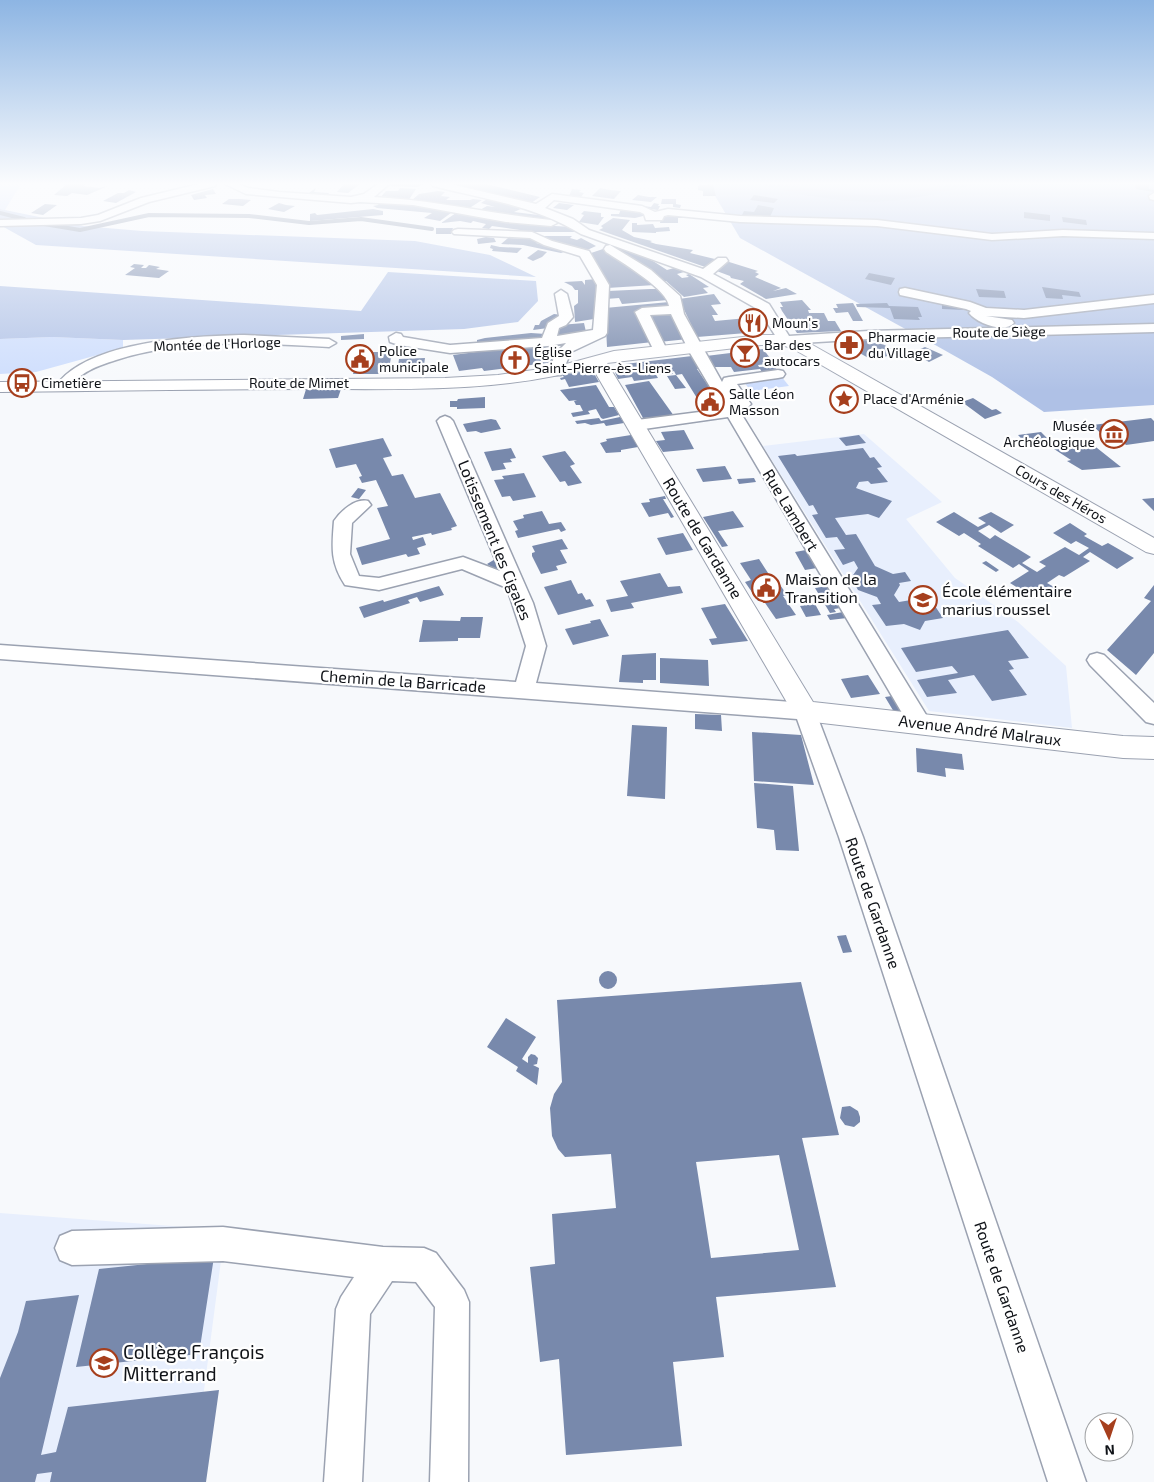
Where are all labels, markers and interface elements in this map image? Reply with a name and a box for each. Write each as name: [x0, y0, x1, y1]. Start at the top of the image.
restaurant icon: Moun's: [738, 308, 768, 338]
place label: Moun's: [772, 314, 818, 331]
street label: Route de Siège: [952, 322, 1046, 341]
place label: Pharmacie du Village: [868, 328, 935, 361]
pharmacy icon: Pharmacie du Village: [834, 330, 864, 360]
street label: Montée de l'Horloge: [153, 333, 281, 354]
place label: Bar des autocars: [764, 336, 820, 369]
bar icon: Bar des autocars: [730, 338, 760, 368]
place label: Police municipale: [379, 342, 449, 375]
place label: Église Saint-Pierre-ès-Liens: [534, 343, 671, 376]
public building icon: Police municipale: [345, 344, 375, 374]
church icon: Église Saint-Pierre-ès-Liens: [500, 345, 530, 375]
bus stop icon: Cimetière: [7, 368, 37, 398]
place label: Cimetière: [41, 374, 102, 391]
street label: Route de Mimet: [249, 374, 349, 391]
place icon: Place d'Arménie: [829, 384, 859, 414]
place label: Salle Léon Masson: [729, 385, 794, 418]
public building icon: Salle Léon Masson: [695, 387, 725, 417]
place label: Place d'Arménie: [863, 390, 964, 407]
place label: Musée Archéologique: [1004, 417, 1095, 450]
museum icon: Musée Archéologique: [1099, 419, 1129, 449]
street label: Lotissement les Cigales: [455, 457, 536, 623]
street label: Cours des Héros: [1012, 460, 1110, 527]
street label: Rue Lambert: [759, 465, 823, 554]
street label: Route de Gardanne: [660, 474, 747, 602]
place label: Maison de la Transition: [785, 569, 877, 606]
public building icon: Maison de la Transition: [751, 573, 781, 603]
place label: École élémentaire marius roussel: [942, 581, 1072, 618]
school or university icon: École élémentaire marius roussel: [908, 585, 938, 615]
street label: Chemin de la Barricade: [319, 665, 487, 696]
street label: Avenue André Malraux: [898, 710, 1063, 749]
street label: Route de Gardanne: [842, 835, 905, 971]
street label: Route de Gardanne: [971, 1219, 1034, 1355]
place label: Collège François Mitterrand: [123, 1340, 264, 1385]
school or university icon: Collège François Mitterrand: [89, 1348, 119, 1378]
north arrow: [1084, 1412, 1134, 1462]
text: N: [1104, 1442, 1115, 1459]

